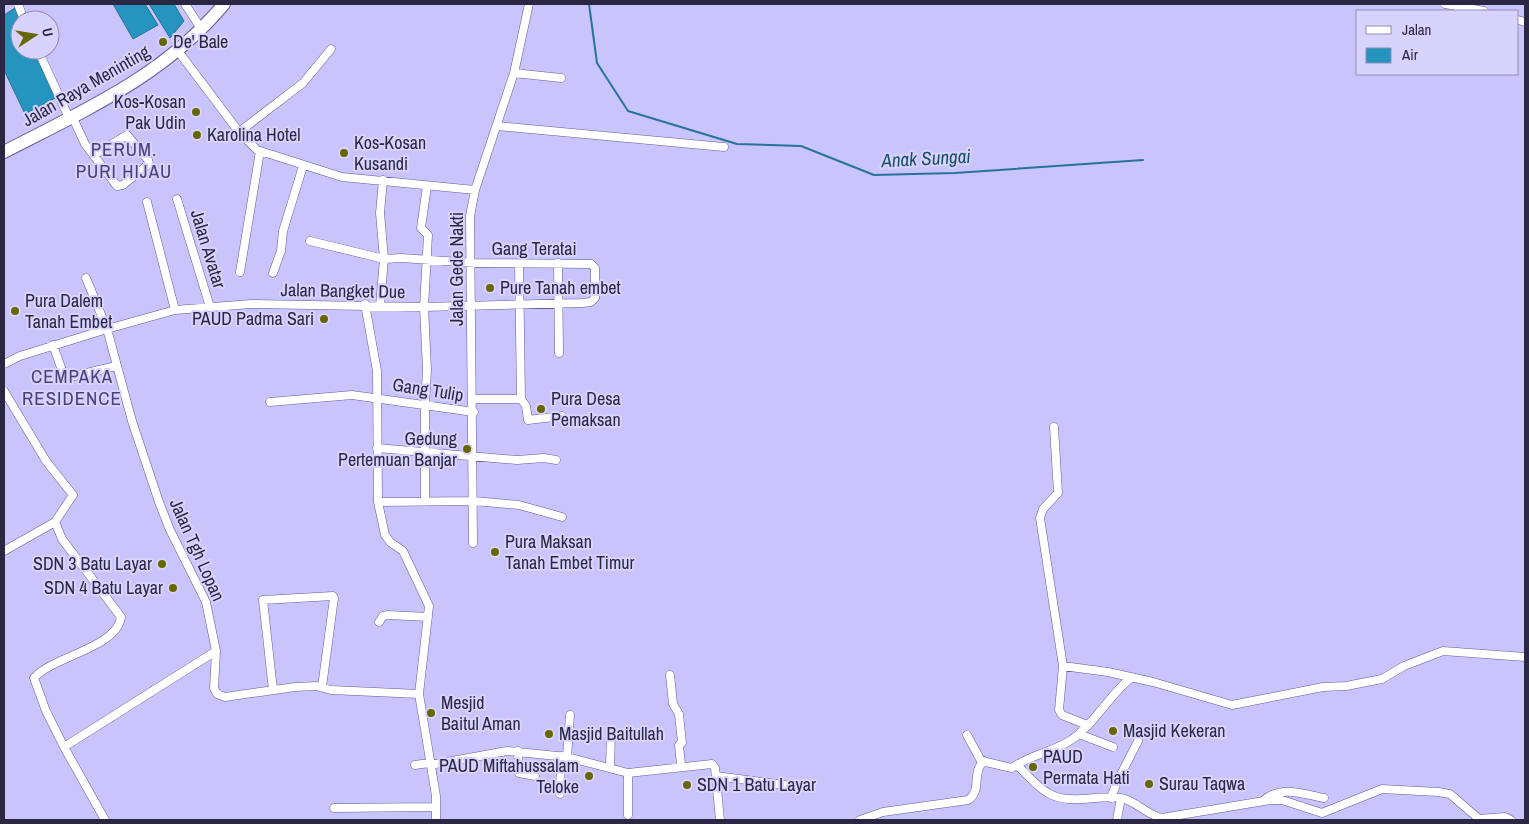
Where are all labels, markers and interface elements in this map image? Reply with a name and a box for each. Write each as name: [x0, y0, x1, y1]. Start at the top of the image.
north arrow: [10, 10, 60, 60]
legend: [1356, 10, 1519, 75]
text: Jalan: [1402, 19, 1431, 40]
text: U: [38, 26, 57, 38]
place label: De' Bale: [173, 29, 228, 54]
marker: De' Bale: [157, 36, 169, 48]
street label: Jalan Raya Meninting: [17, 38, 155, 132]
text: Air: [1401, 44, 1418, 65]
place label: Kos-Kosan Pak Udin: [114, 89, 186, 135]
marker: Kos-Kosan Pak Udin: [190, 106, 202, 118]
place label: Karolina Hotel: [207, 122, 301, 147]
marker: Karolina Hotel: [191, 129, 203, 141]
place label: Kos-Kosan Kusandi: [354, 130, 426, 176]
district label: PERUM. PURI HIJAU: [76, 136, 172, 184]
water label: Anak Sungai: [880, 143, 972, 173]
marker: Kos-Kosan Kusandi: [338, 147, 350, 159]
street label: Jalan Avatar: [185, 206, 232, 291]
street label: Jalan Gede Nakti: [444, 212, 469, 326]
street label: Gang Teratai: [491, 236, 577, 261]
place label: Pure Tanah embet: [500, 275, 621, 300]
street label: Jalan Bangket Due: [280, 277, 406, 304]
marker: Pure Tanah embet: [484, 282, 496, 294]
place label: Pura Dalem Tanah Embet: [25, 288, 112, 334]
marker: Pura Dalem Tanah Embet: [9, 305, 21, 317]
place label: PAUD Padma Sari: [192, 306, 314, 331]
marker: PAUD Padma Sari: [318, 313, 330, 325]
district label: CEMPAKA RESIDENCE: [22, 363, 122, 411]
street label: Gang Tulip: [391, 372, 465, 407]
place label: Pura Desa Pemaksan: [551, 386, 621, 432]
marker: Pura Desa Pemaksan: [535, 403, 547, 415]
place label: Gedung Pertemuan Banjar: [338, 426, 458, 472]
marker: Gedung Pertemuan Banjar: [461, 443, 473, 455]
street label: Jalan Tgh Lopan: [164, 495, 231, 605]
place label: Pura Maksan Tanah Embet Timur: [505, 529, 634, 575]
marker: Pura Maksan Tanah Embet Timur: [489, 546, 501, 558]
place label: SDN 3 Batu Layar: [33, 551, 152, 576]
marker: SDN 3 Batu Layar: [156, 558, 168, 570]
place label: SDN 4 Batu Layar: [44, 575, 163, 600]
marker: SDN 4 Batu Layar: [167, 582, 179, 594]
place label: Mesjid Baitul Aman: [441, 690, 521, 736]
marker: Mesjid Baitul Aman: [425, 707, 437, 719]
place label: Masjid Kekeran: [1123, 718, 1226, 743]
place label: Masjid Baitullah: [559, 721, 664, 746]
marker: Masjid Kekeran: [1107, 725, 1119, 737]
marker: Masjid Baitullah: [543, 728, 555, 740]
place label: PAUD Permata Hati: [1043, 744, 1130, 790]
place label: PAUD Miftahussalam Teloke: [439, 753, 579, 799]
marker: PAUD Permata Hati: [1027, 761, 1039, 773]
marker: PAUD Miftahussalam Teloke: [583, 770, 595, 782]
place label: Surau Taqwa: [1159, 771, 1245, 796]
place label: SDN 1 Batu Layar: [697, 772, 816, 797]
marker: Surau Taqwa: [1143, 778, 1155, 790]
marker: SDN 1 Batu Layar: [681, 779, 693, 791]

